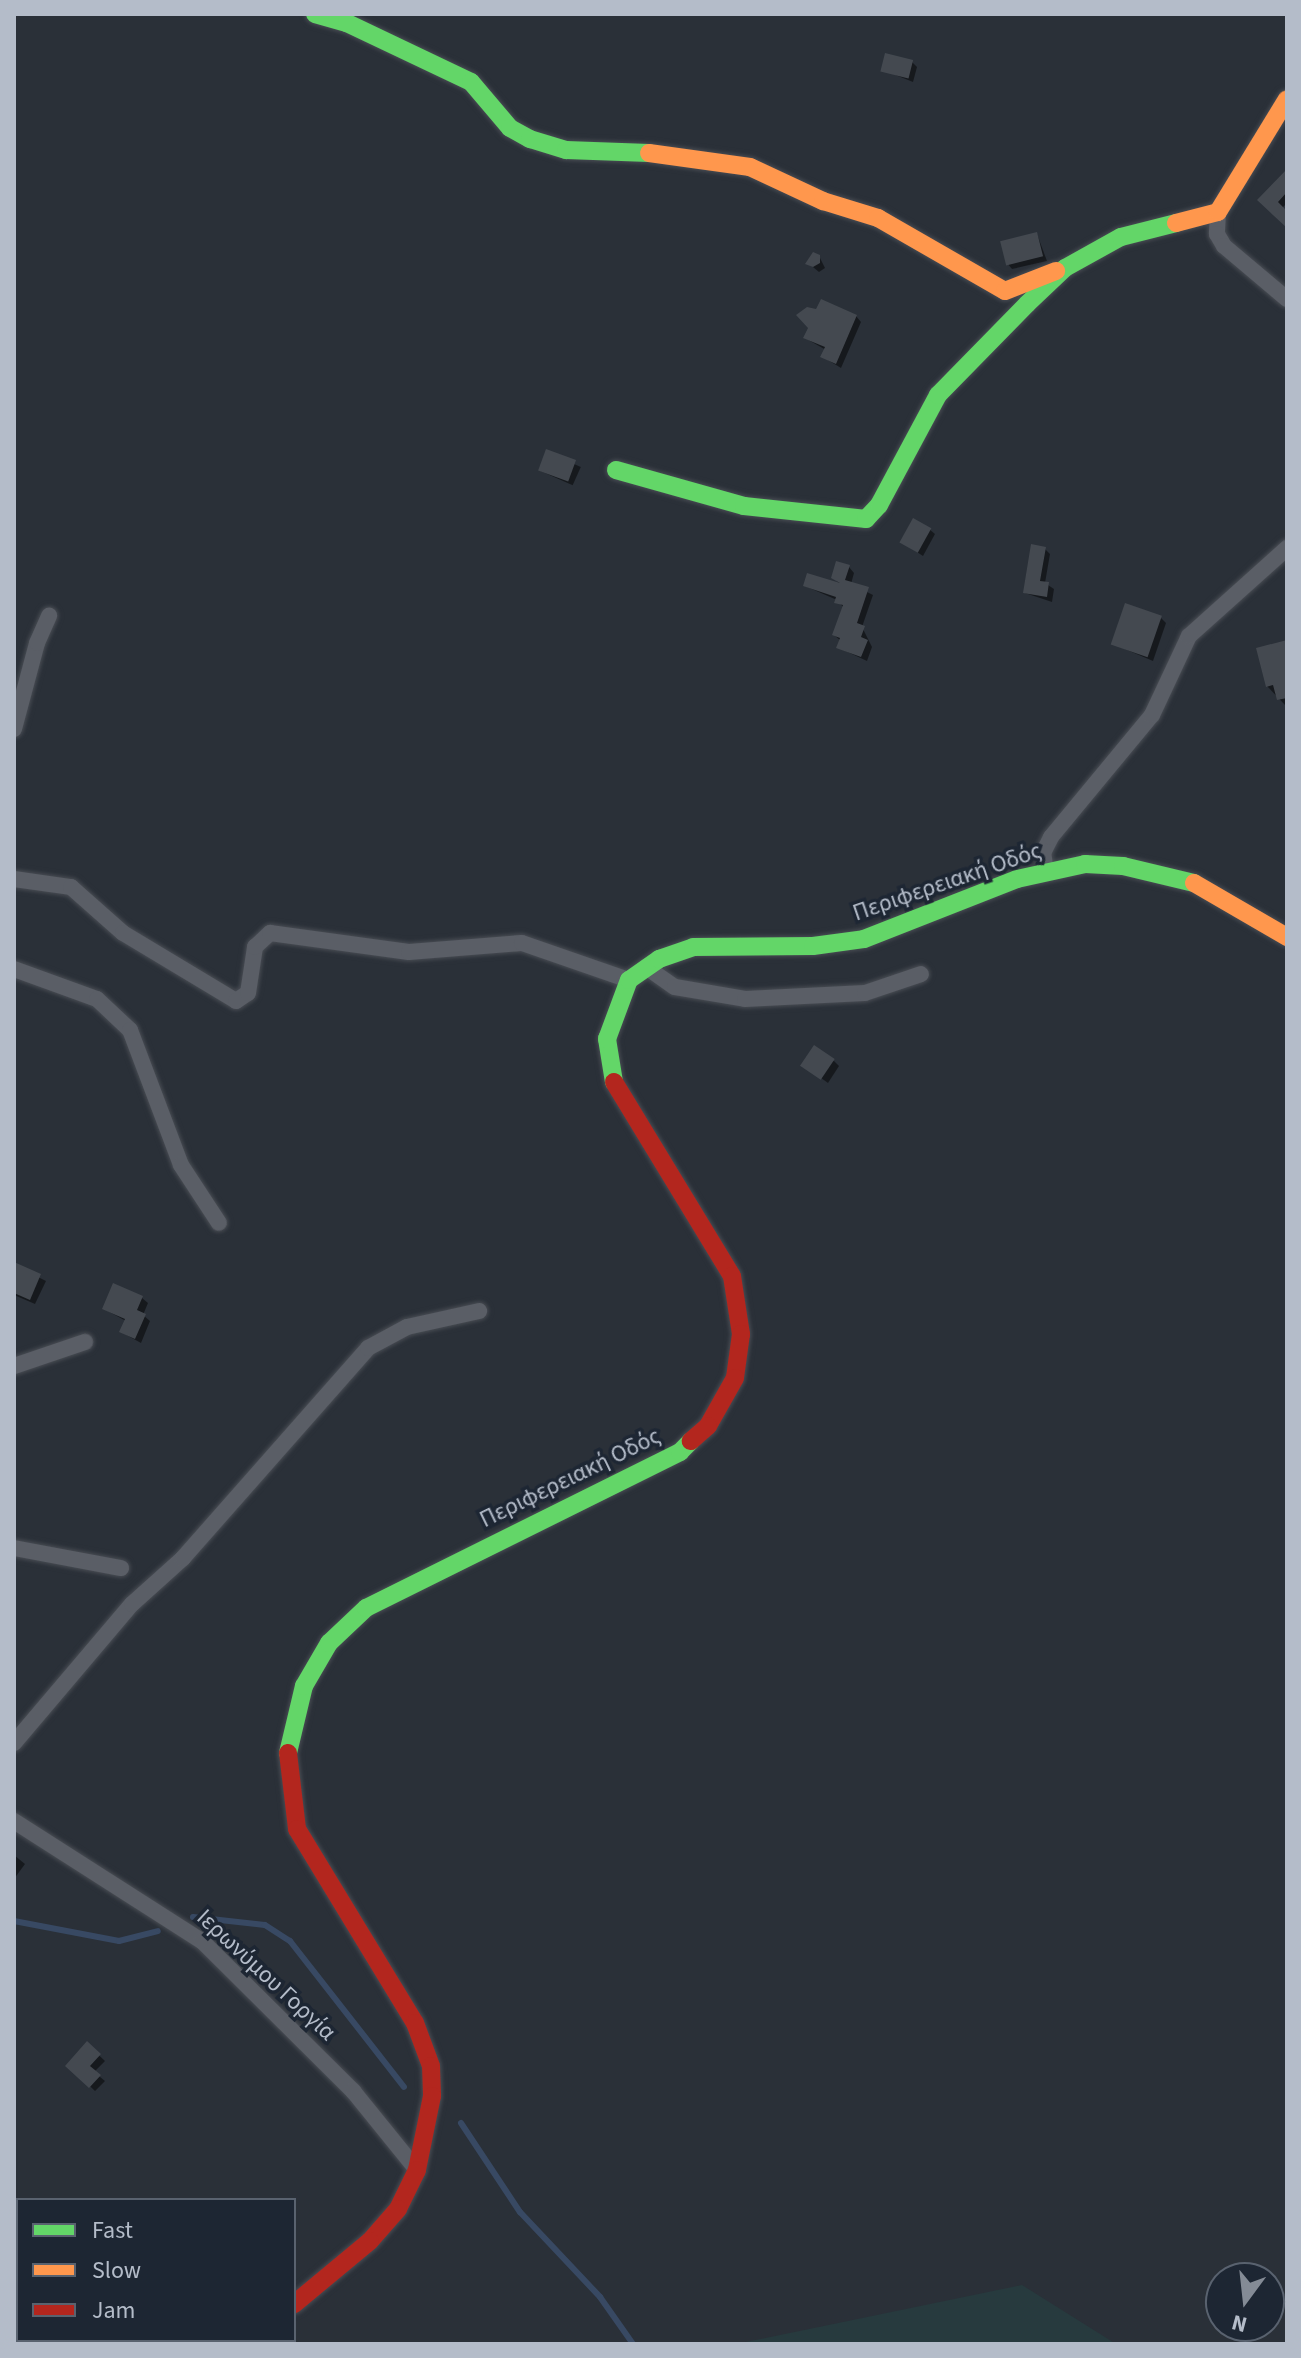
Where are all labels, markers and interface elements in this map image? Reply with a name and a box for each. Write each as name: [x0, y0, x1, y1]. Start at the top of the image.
street label: Περιφερειακή Οδός: [849, 836, 1045, 928]
street label: Περιφερειακή Οδός: [475, 1422, 665, 1534]
street label: Ιερωνύμου Γοργία: [191, 1903, 341, 2047]
legend: [16, 2198, 296, 2342]
text: Fast: [92, 2213, 133, 2248]
text: Slow: [92, 2253, 141, 2288]
north arrow: [1205, 2262, 1285, 2342]
text: Jam: [92, 2293, 136, 2328]
text: N: [1228, 2306, 1251, 2341]

